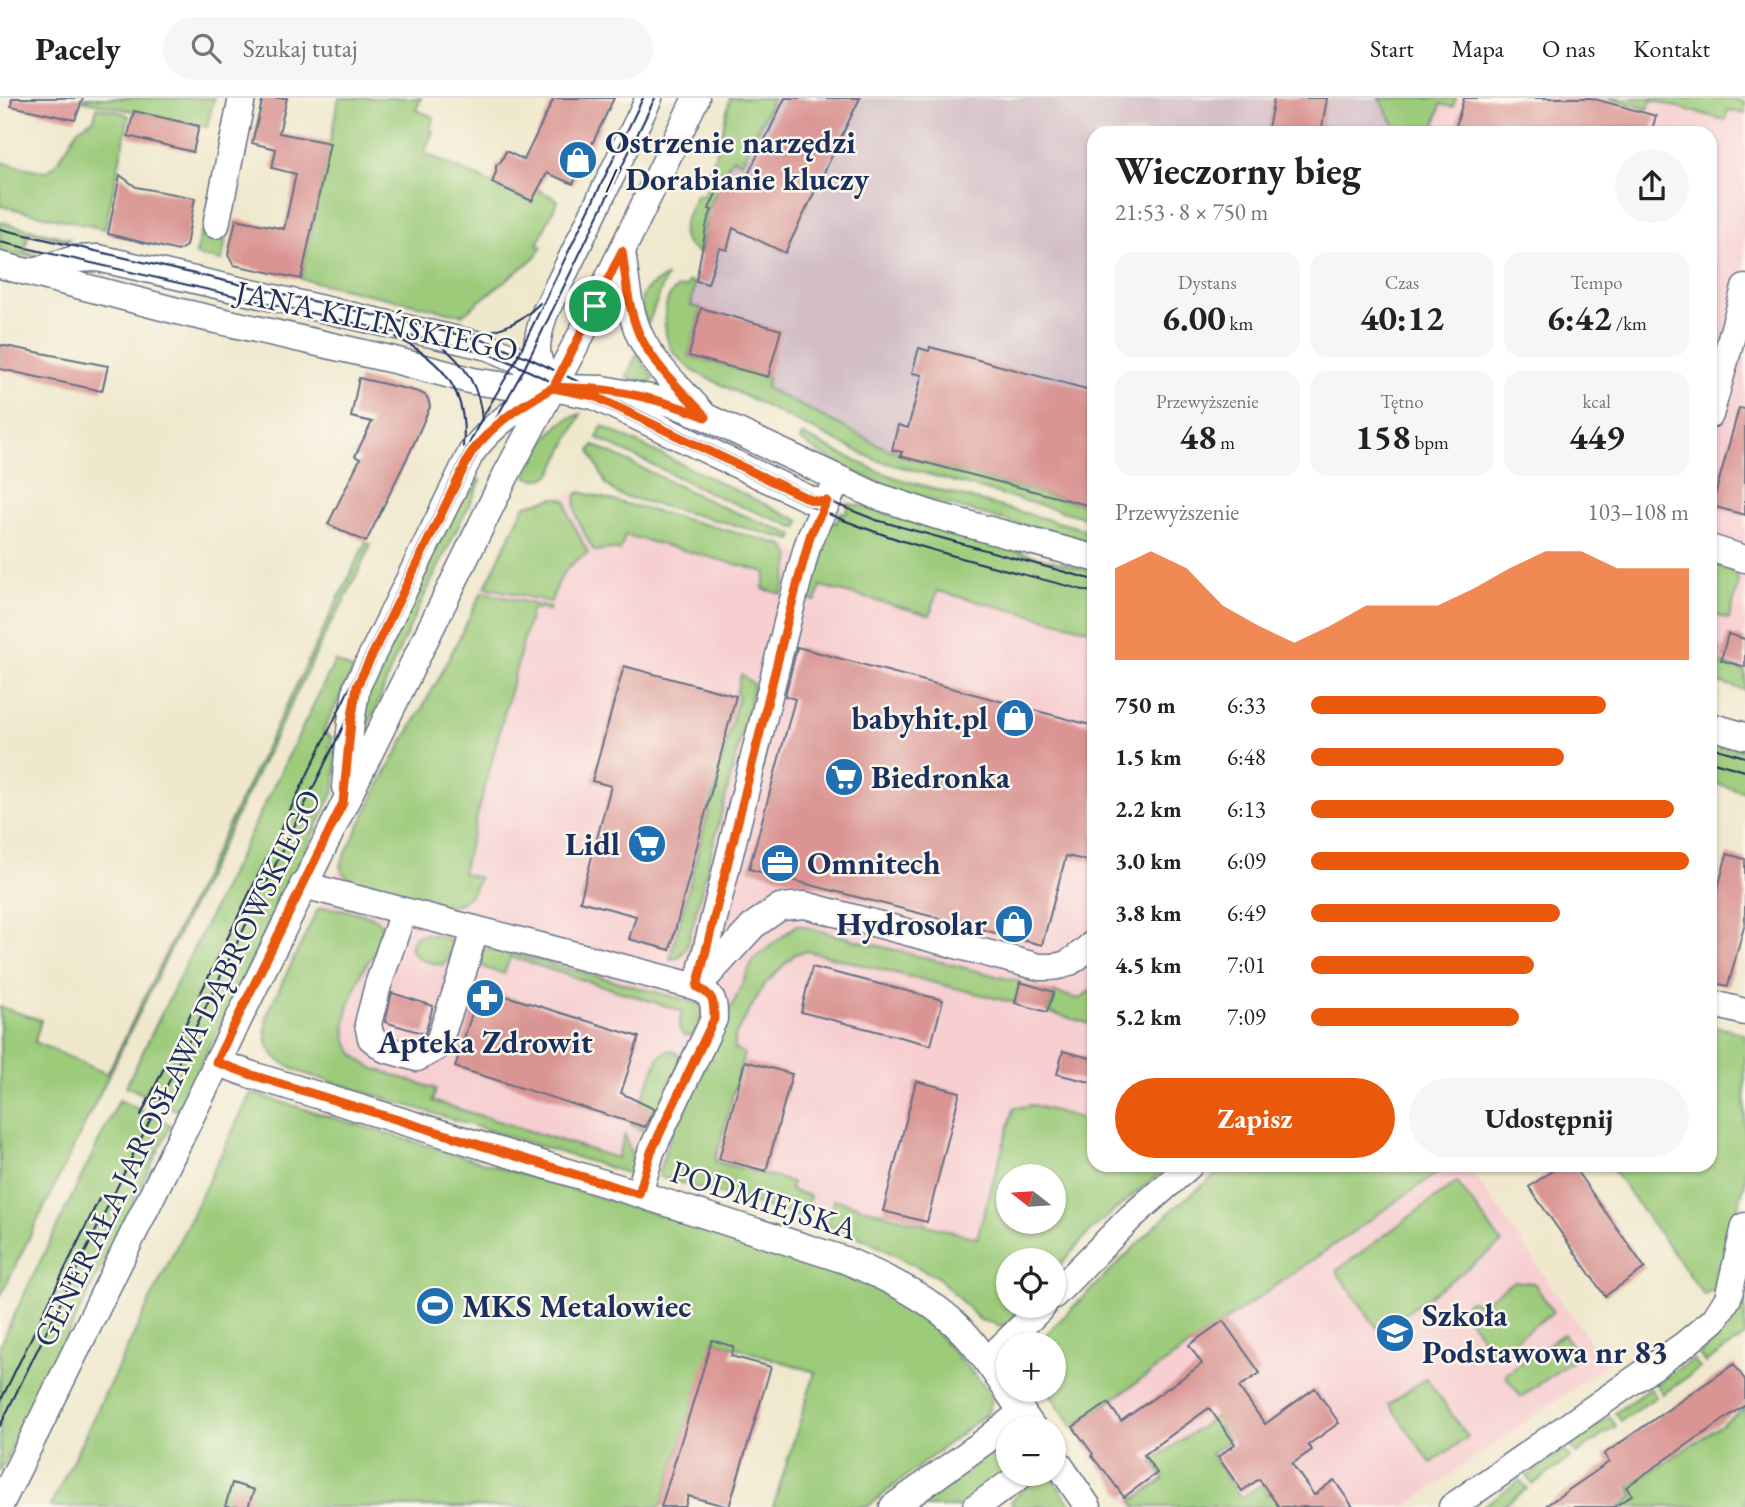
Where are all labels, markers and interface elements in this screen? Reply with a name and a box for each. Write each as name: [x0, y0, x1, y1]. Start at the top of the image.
search box: [163, 17, 653, 80]
text: Pacely: [35, 27, 121, 70]
icon: search: [187, 29, 225, 67]
text: Szukaj tutaj: [243, 31, 358, 65]
text: Start: [1370, 33, 1414, 64]
text: Mapa: [1452, 33, 1504, 64]
text: O nas: [1542, 33, 1595, 64]
text: Kontakt: [1633, 33, 1710, 64]
place label: Ostrzenie narzędzi / Dorabianie kluczy: [605, 121, 870, 200]
shop icon: Ostrzenie narzędzi / Dorabianie kluczy: [557, 139, 599, 181]
text: Wieczorny bieg: [1115, 146, 1361, 195]
button: share: [1615, 149, 1689, 223]
text: 21:53 · 8 × 750 m: [1115, 197, 1268, 227]
street label: JANA KILIŃSKIEGO: [229, 270, 522, 371]
text: Dystans: [1178, 270, 1237, 295]
text: Czas: [1385, 270, 1419, 295]
text: Tempo: [1571, 270, 1623, 295]
pin: [565, 276, 625, 336]
icon: arrive: [576, 287, 614, 325]
text: 6.00: [1161, 295, 1226, 340]
text: 40:12: [1360, 295, 1444, 340]
text: 6:42: [1546, 295, 1612, 340]
text: km: [1226, 311, 1253, 336]
text: /km: [1612, 311, 1647, 336]
text: Przewyższenie: [1156, 389, 1259, 414]
text: Tętno: [1380, 389, 1424, 414]
text: kcal: [1582, 389, 1611, 414]
text: 48: [1180, 414, 1217, 459]
text: 158: [1355, 414, 1411, 459]
text: 449: [1569, 414, 1624, 459]
text: m: [1217, 430, 1235, 455]
text: bpm: [1411, 430, 1449, 455]
text: Przewyższenie: [1115, 497, 1239, 527]
text: 103–108 m: [1588, 497, 1689, 527]
text: 750 m: [1115, 690, 1176, 720]
text: 6:33: [1227, 690, 1266, 720]
place label: babyhit.pl: [852, 697, 988, 739]
shop icon: babyhit.pl: [994, 697, 1036, 739]
text: 1.5 km: [1115, 742, 1182, 772]
text: 6:48: [1227, 742, 1266, 772]
supermarket icon: Biedronka: [823, 756, 865, 798]
place label: Biedronka: [871, 756, 1011, 798]
street label: GENERAŁA JAROSŁAWA DĄBROWSKIEGO: [23, 782, 331, 1354]
text: 2.2 km: [1115, 794, 1182, 824]
text: 6:13: [1227, 794, 1266, 824]
place label: Lidl: [565, 823, 620, 865]
supermarket icon: Lidl: [626, 823, 668, 865]
office icon: Omnitech: [759, 842, 801, 884]
place label: Omnitech: [807, 842, 941, 884]
text: 3.0 km: [1115, 846, 1182, 876]
text: 6:09: [1227, 846, 1266, 876]
text: 3.8 km: [1115, 898, 1182, 928]
text: 6:49: [1227, 898, 1266, 928]
place label: Hydrosolar: [836, 903, 988, 945]
shop icon: Hydrosolar: [993, 903, 1035, 945]
text: 4.5 km: [1115, 950, 1182, 980]
text: 7:01: [1227, 950, 1266, 980]
pharmacy icon: Apteka Zdrowit: [464, 977, 506, 1019]
text: 5.2 km: [1115, 1002, 1182, 1032]
text: 7:09: [1227, 1002, 1266, 1032]
place label: Apteka Zdrowit: [376, 1021, 593, 1063]
button: Zapisz: [1115, 1078, 1395, 1158]
button: Udostępnij: [1409, 1078, 1689, 1158]
street label: PODMIEJSKA: [665, 1150, 863, 1250]
north arrow: [996, 1164, 1066, 1234]
map controls: [996, 1164, 1066, 1486]
button: locate: [996, 1248, 1066, 1318]
sports icon: MKS Metalowiec: [414, 1285, 456, 1327]
place label: MKS Metalowiec: [462, 1285, 691, 1327]
place label: Szkoła Podstawowa nr 83: [1422, 1294, 1668, 1373]
school or university icon: Szkoła Podstawowa nr 83: [1374, 1312, 1416, 1354]
button: +: [996, 1332, 1066, 1402]
button: −: [996, 1416, 1066, 1486]

